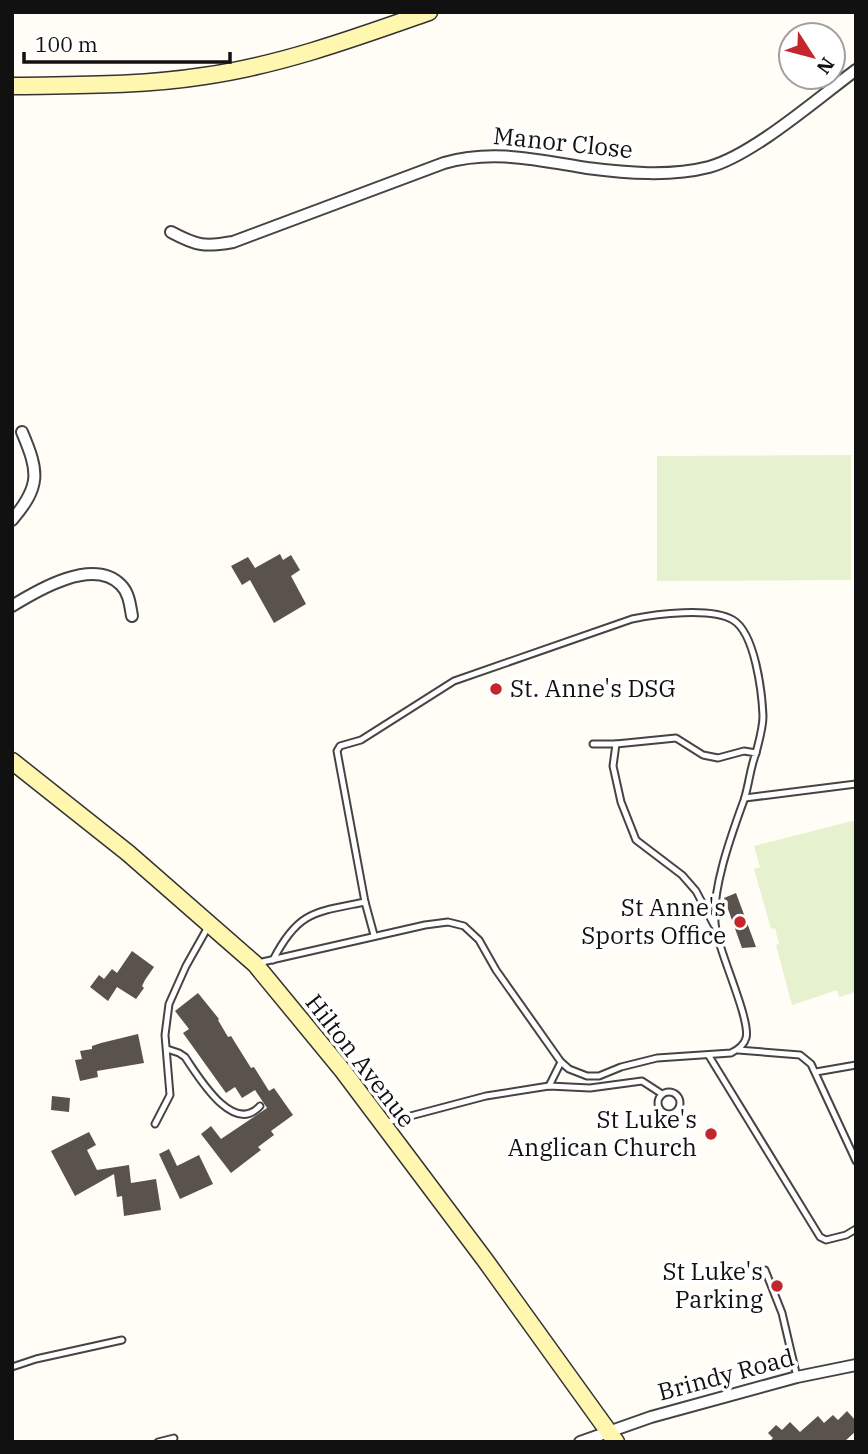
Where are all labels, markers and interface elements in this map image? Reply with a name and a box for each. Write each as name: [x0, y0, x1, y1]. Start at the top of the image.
scale bar: [24, 21, 231, 65]
north arrow: [777, 21, 847, 91]
text: 100 m: [35, 30, 98, 58]
text: N: [812, 53, 840, 79]
street label: Manor Close: [492, 119, 634, 165]
place label: St. Anne's DSG: [510, 672, 676, 704]
marker: St. Anne's DSG: [488, 681, 504, 697]
place label: St Anne's Sports Office: [581, 891, 726, 951]
marker: St Anne's Sports Office: [732, 914, 748, 930]
street label: Hilton Avenue: [299, 987, 423, 1134]
place label: St Luke's Anglican Church: [508, 1103, 697, 1163]
marker: St Luke's Anglican Church: [703, 1126, 719, 1142]
place label: St Luke's Parking: [662, 1255, 763, 1315]
marker: St Luke's Parking: [769, 1278, 785, 1294]
street label: Brindy Road: [654, 1340, 797, 1408]

